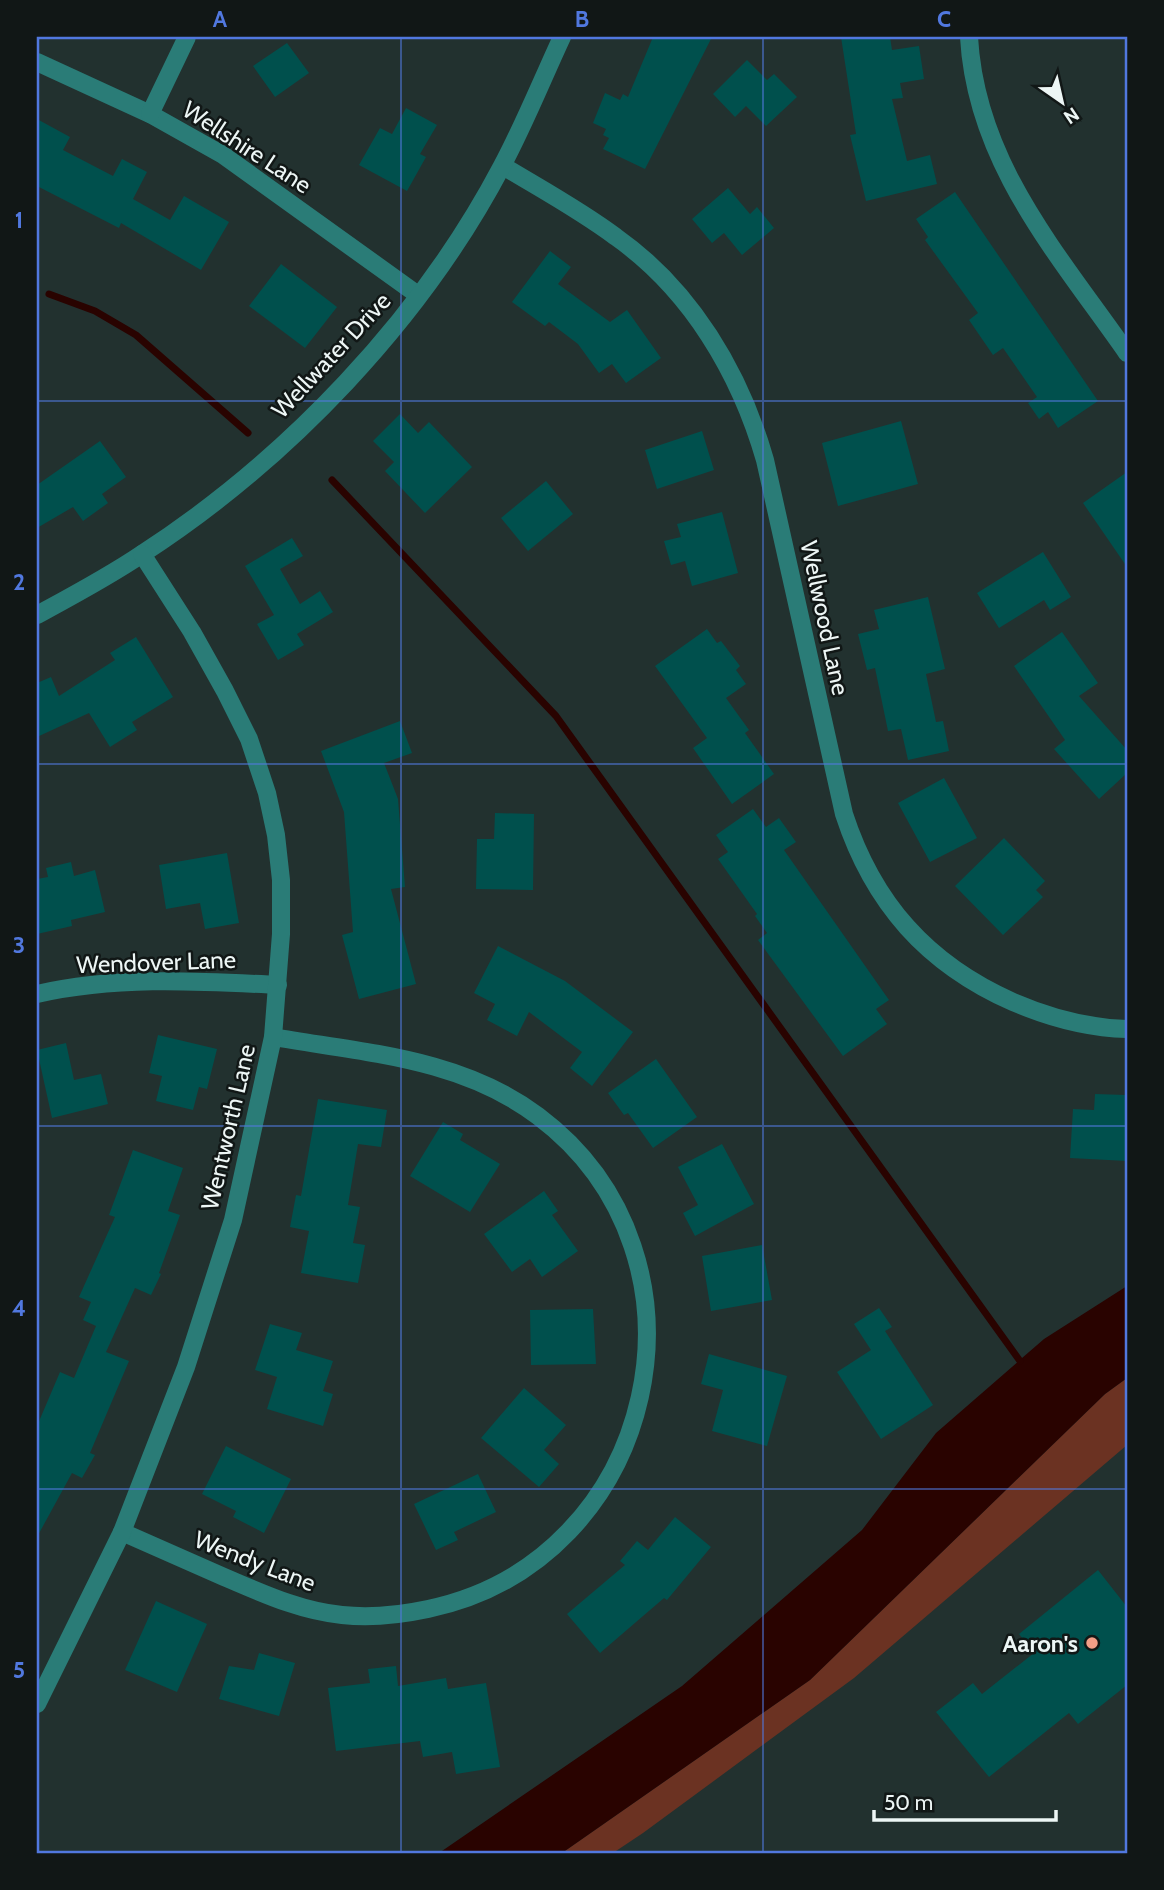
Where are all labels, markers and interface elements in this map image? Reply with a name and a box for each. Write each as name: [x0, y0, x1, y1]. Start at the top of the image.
text: A: [213, 5, 228, 33]
text: B: [575, 5, 589, 33]
text: C: [937, 5, 951, 33]
north arrow: [1028, 66, 1098, 136]
street label: Wellshire Lane: [177, 95, 317, 199]
text: N: [1059, 102, 1083, 129]
text: 1: [15, 206, 23, 234]
street label: Wellwater Drive: [266, 286, 396, 424]
street label: Wellwood Lane: [795, 538, 855, 698]
text: 2: [13, 568, 25, 596]
text: 3: [13, 931, 25, 959]
street label: Wendover Lane: [76, 945, 236, 979]
street label: Wentworth Lane: [195, 1041, 261, 1213]
text: 4: [12, 1294, 26, 1322]
street label: Wendy Lane: [190, 1525, 320, 1597]
place label: Aaron's: [1003, 1629, 1078, 1658]
marker: Aaron's: [1084, 1635, 1100, 1651]
text: 5: [13, 1656, 25, 1684]
scale bar: [874, 1778, 1056, 1822]
text: 50 m: [884, 1790, 933, 1815]

